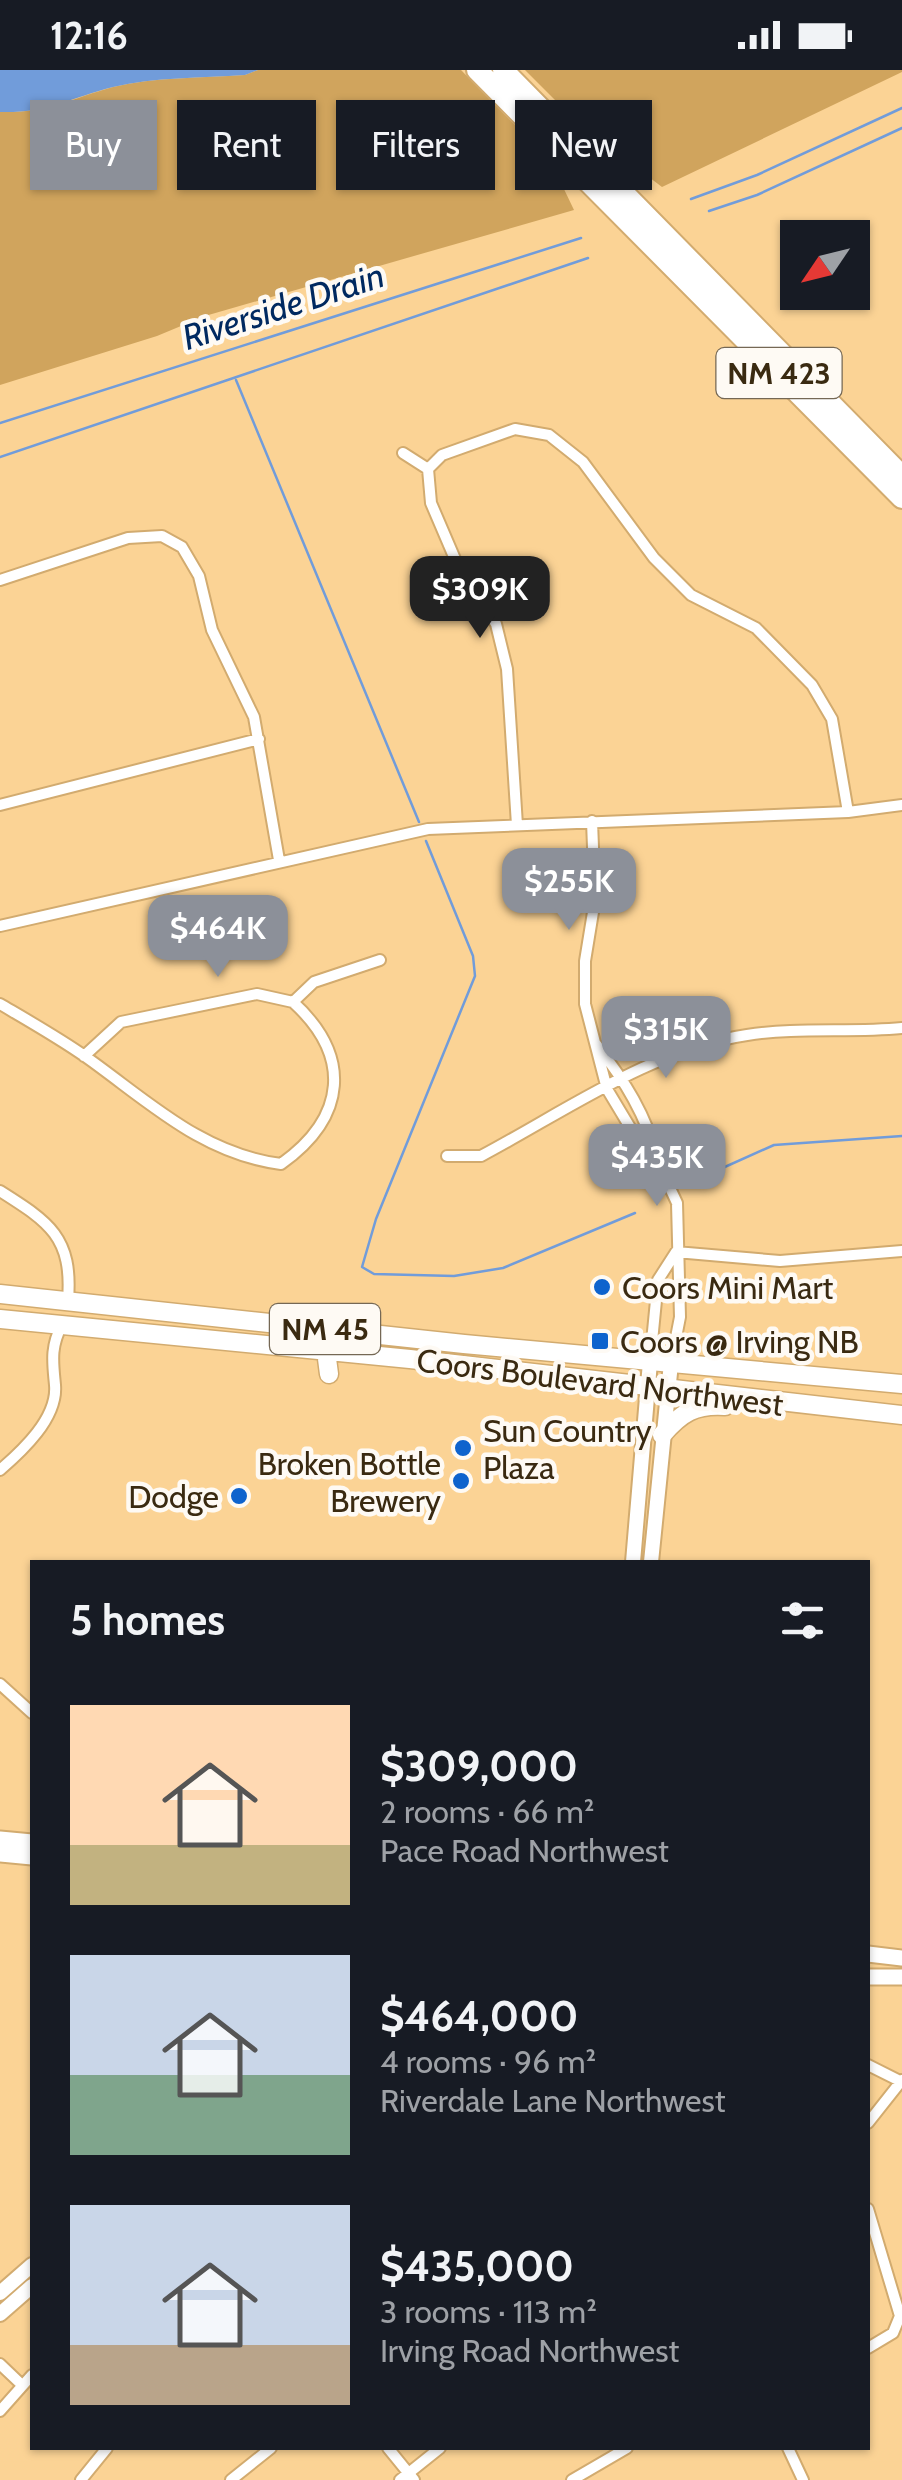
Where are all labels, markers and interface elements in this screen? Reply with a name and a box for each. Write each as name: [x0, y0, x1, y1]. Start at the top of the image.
text: 12:16: [50, 12, 128, 59]
chip: Buy: [30, 100, 157, 190]
chip: Rent: [177, 100, 316, 190]
chip: Filters: [336, 100, 495, 190]
chip: New: [515, 100, 652, 190]
north arrow: [780, 220, 870, 310]
map controls: [780, 220, 870, 310]
water label: Riverside Drain: [177, 253, 389, 359]
road number: NM 423: [716, 348, 842, 398]
pin: $309K: [410, 556, 550, 641]
text: $309K: [432, 569, 528, 608]
pin: $255K: [499, 848, 639, 933]
text: $255K: [524, 861, 614, 900]
pin: $464K: [148, 895, 288, 980]
text: $464K: [170, 908, 266, 947]
pin: $315K: [596, 996, 736, 1081]
text: $315K: [624, 1009, 708, 1048]
pin: $435K: [587, 1124, 727, 1209]
text: $435K: [611, 1137, 703, 1176]
place label: Coors Mini Mart: [622, 1268, 834, 1307]
marker: Coors Mini Mart: [591, 1276, 613, 1298]
road number: NM 45: [270, 1304, 380, 1354]
place label: Coors @ Irving NB: [620, 1322, 859, 1361]
marker: Coors @ Irving NB: [589, 1330, 611, 1352]
street label: Coors Boulevard Northwest: [415, 1340, 786, 1424]
place label: Sun Country Plaza: [483, 1411, 652, 1487]
marker: Sun Country Plaza: [452, 1437, 474, 1459]
place label: Broken Bottle Brewery: [258, 1444, 441, 1520]
marker: Broken Bottle Brewery: [450, 1470, 472, 1492]
place label: Dodge: [128, 1477, 219, 1516]
marker: Dodge: [228, 1485, 250, 1507]
icon: filters: [775, 1593, 830, 1648]
text: 5 homes: [70, 1594, 225, 1646]
text: $309,000: [380, 1740, 578, 1792]
icon: home: [150, 1745, 270, 1865]
text: 2 rooms · 66 m²: [380, 1792, 594, 1831]
text: Pace Road Northwest: [380, 1831, 669, 1870]
text: $464,000: [380, 1990, 578, 2042]
icon: home: [150, 1995, 270, 2115]
text: 4 rooms · 96 m²: [380, 2042, 596, 2081]
text: Riverdale Lane Northwest: [380, 2081, 725, 2120]
text: $435,000: [380, 2240, 574, 2292]
icon: home: [150, 2245, 270, 2365]
text: 3 rooms · 113 m²: [380, 2292, 597, 2331]
text: Irving Road Northwest: [380, 2331, 679, 2370]

